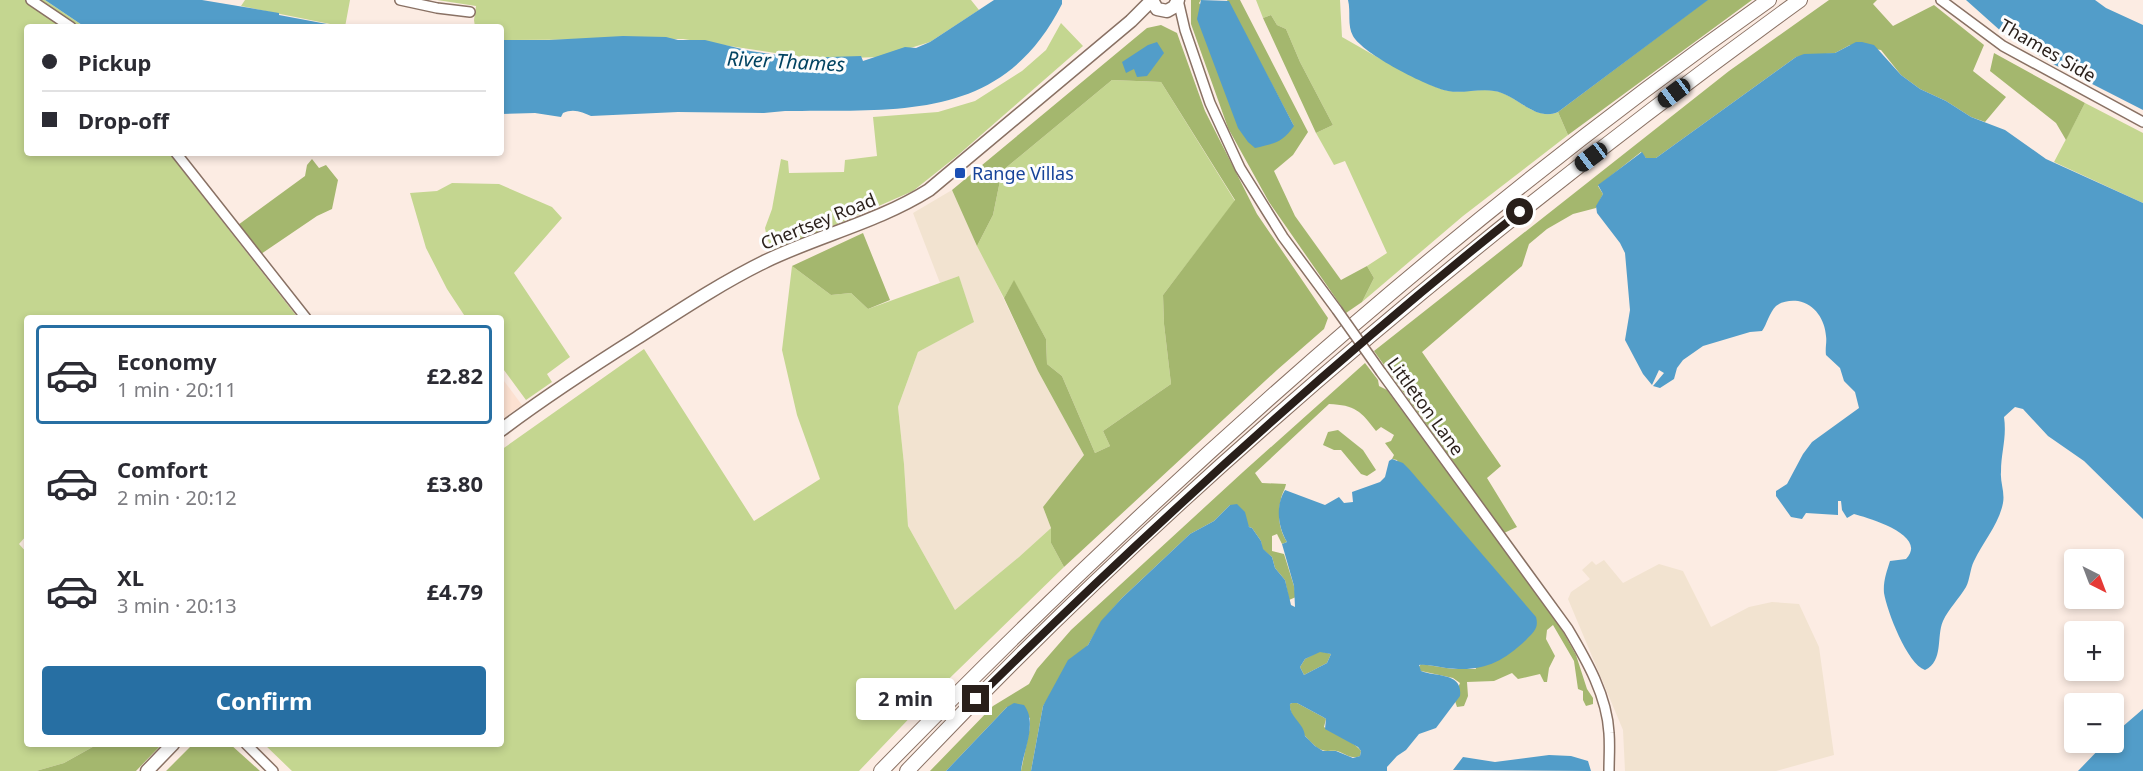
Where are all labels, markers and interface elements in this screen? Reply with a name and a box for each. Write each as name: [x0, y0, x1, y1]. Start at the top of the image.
street label: Thames Side: [1996, 13, 2100, 87]
water label: River Thames: [726, 44, 846, 78]
text: Pickup: [78, 47, 151, 77]
car: [1654, 75, 1694, 111]
text: Drop-off: [78, 105, 169, 135]
car: [1571, 139, 1611, 175]
place label: Range Villas: [972, 161, 1074, 185]
marker: Range Villas: [953, 166, 967, 180]
street label: Chertsey Road: [757, 187, 879, 255]
route start: [1506, 198, 1533, 225]
text: Economy: [117, 346, 216, 376]
icon: car: [45, 348, 99, 402]
street label: Littleton Lane: [1382, 352, 1470, 460]
text: £2.82: [426, 360, 483, 390]
text: 1 min · 20:11: [117, 376, 237, 403]
text: Comfort: [117, 454, 208, 484]
icon: car: [45, 456, 99, 510]
text: £3.80: [426, 468, 483, 498]
text: 2 min · 20:12: [117, 484, 237, 511]
north arrow: [2064, 549, 2124, 609]
map controls: [2064, 549, 2124, 753]
text: XL: [117, 562, 144, 592]
icon: car: [45, 564, 99, 618]
text: £4.79: [426, 576, 483, 606]
text: 3 min · 20:13: [117, 592, 237, 619]
button: +: [2064, 621, 2124, 681]
button: Confirm: [42, 666, 486, 735]
callout: 2 min: [856, 678, 955, 720]
text: 2 min: [878, 685, 933, 712]
route end: [962, 685, 989, 712]
button: −: [2064, 693, 2124, 753]

